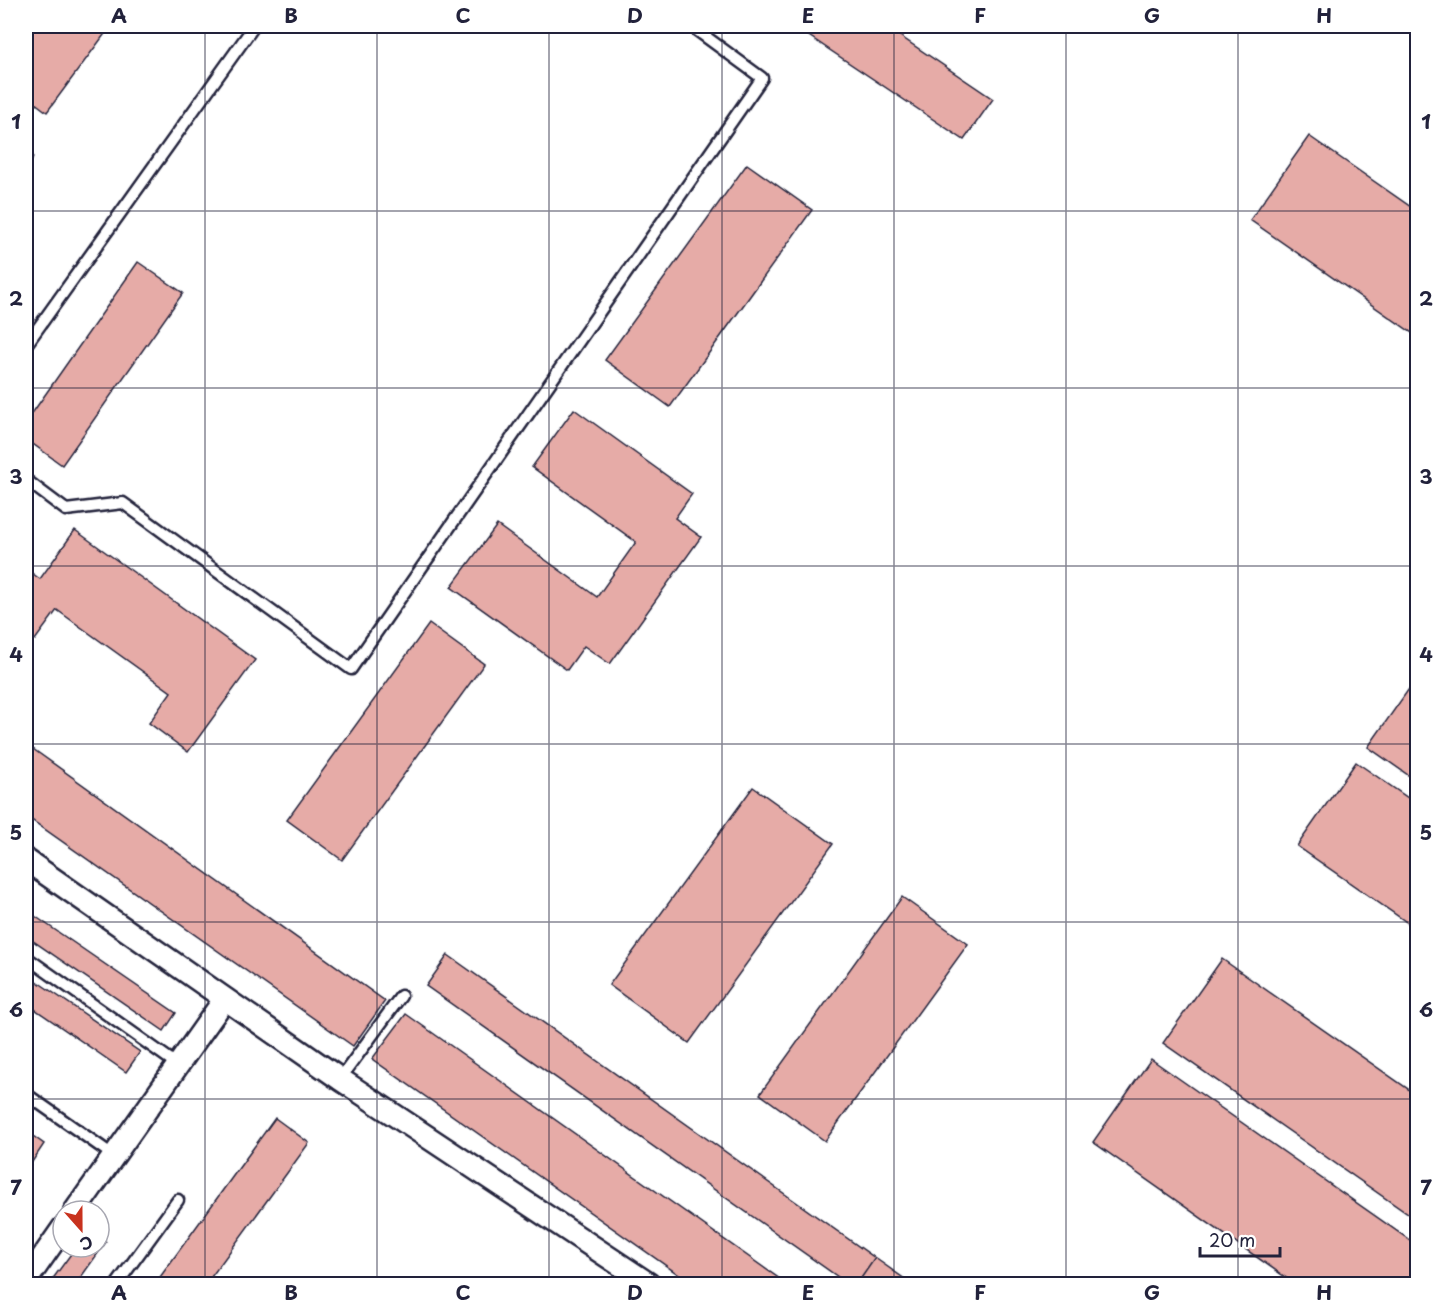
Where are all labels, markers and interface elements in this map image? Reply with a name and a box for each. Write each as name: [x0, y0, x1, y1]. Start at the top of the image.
text: A: [111, 0, 127, 30]
text: B: [284, 0, 298, 30]
text: C: [455, 0, 471, 30]
text: D: [627, 0, 643, 30]
text: E: [802, 0, 814, 30]
text: F: [974, 0, 986, 30]
text: G: [1144, 0, 1160, 30]
text: H: [1316, 0, 1332, 30]
text: 1: [11, 106, 21, 136]
text: 1: [1421, 106, 1431, 136]
text: 2: [9, 283, 23, 313]
text: 2: [1419, 283, 1433, 313]
text: 3: [9, 461, 23, 491]
text: 3: [1419, 461, 1433, 491]
text: 4: [9, 639, 23, 669]
text: 4: [1419, 639, 1433, 669]
text: 5: [10, 817, 22, 847]
text: 5: [1420, 817, 1432, 847]
text: 6: [9, 994, 23, 1024]
text: 6: [1419, 994, 1433, 1024]
text: 7: [10, 1172, 22, 1202]
text: 7: [1420, 1172, 1432, 1202]
north arrow: [51, 1199, 111, 1259]
scale bar: [1200, 1220, 1280, 1258]
text: 20 m: [1209, 1226, 1255, 1253]
text: С: [77, 1231, 97, 1257]
text: A: [111, 1277, 127, 1307]
text: B: [284, 1277, 298, 1307]
text: C: [455, 1277, 471, 1307]
text: D: [627, 1277, 643, 1307]
text: E: [802, 1277, 814, 1307]
text: F: [974, 1277, 986, 1307]
text: G: [1144, 1277, 1160, 1307]
text: H: [1316, 1277, 1332, 1307]

